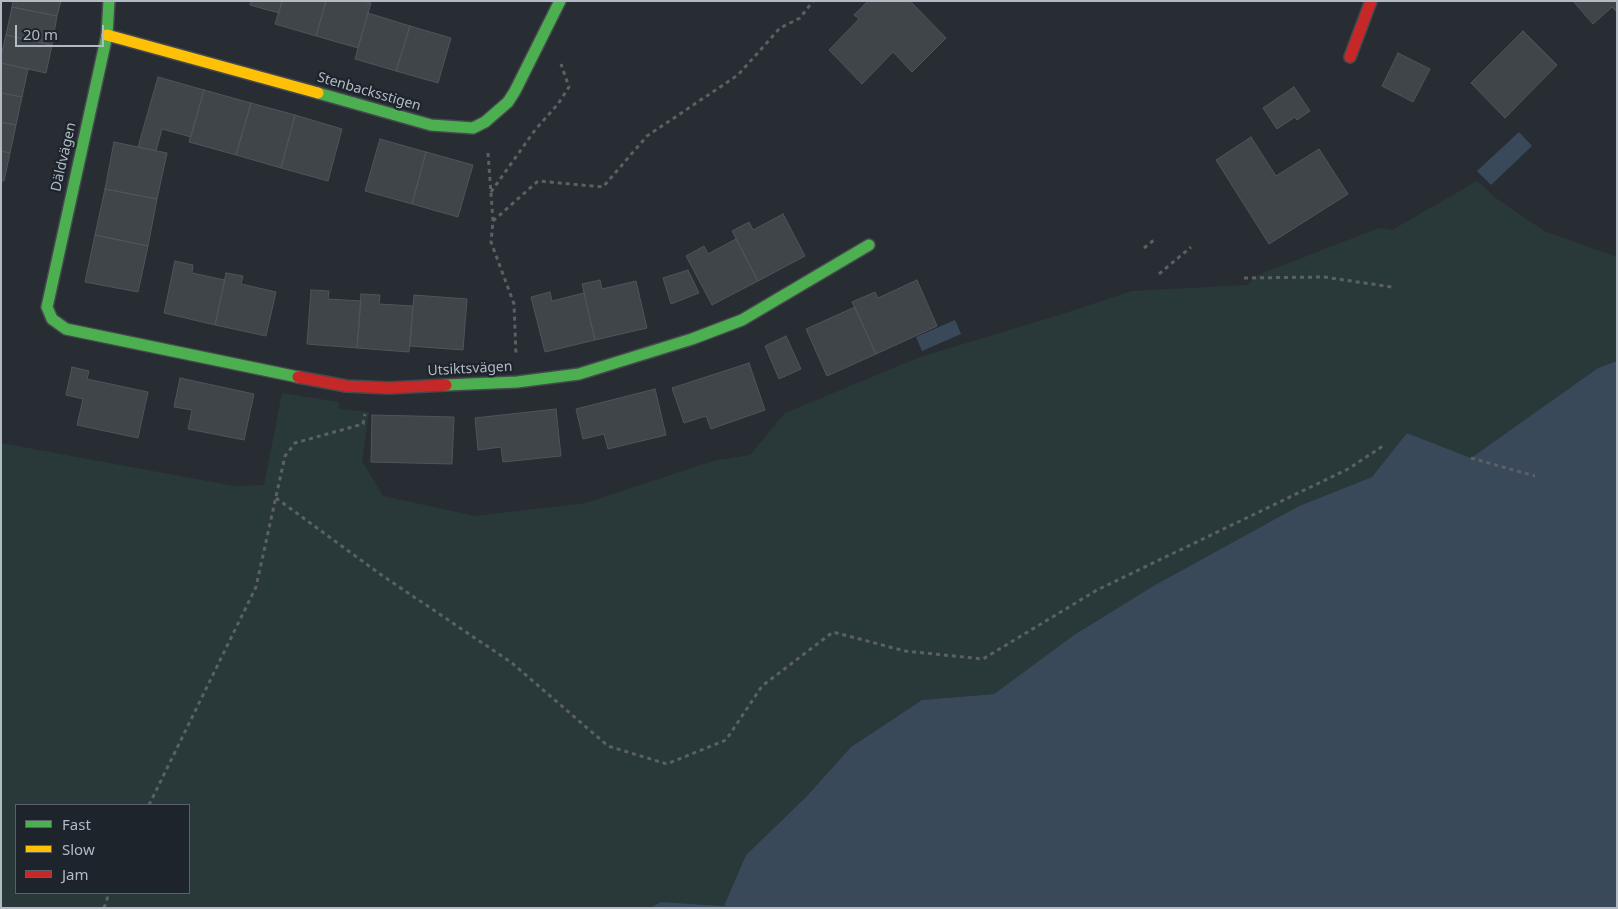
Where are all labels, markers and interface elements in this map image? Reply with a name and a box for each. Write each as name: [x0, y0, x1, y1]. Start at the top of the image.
scale bar: [18, 15, 106, 47]
text: 20 m: [23, 24, 58, 44]
street label: Stenbacksstigen: [315, 69, 423, 115]
street label: Däldvägen: [48, 121, 80, 193]
street label: Utsiktsvägen: [427, 358, 513, 380]
legend: [15, 804, 190, 894]
text: Fast: [62, 814, 91, 834]
text: Slow: [62, 839, 95, 859]
text: Jam: [62, 864, 89, 884]

